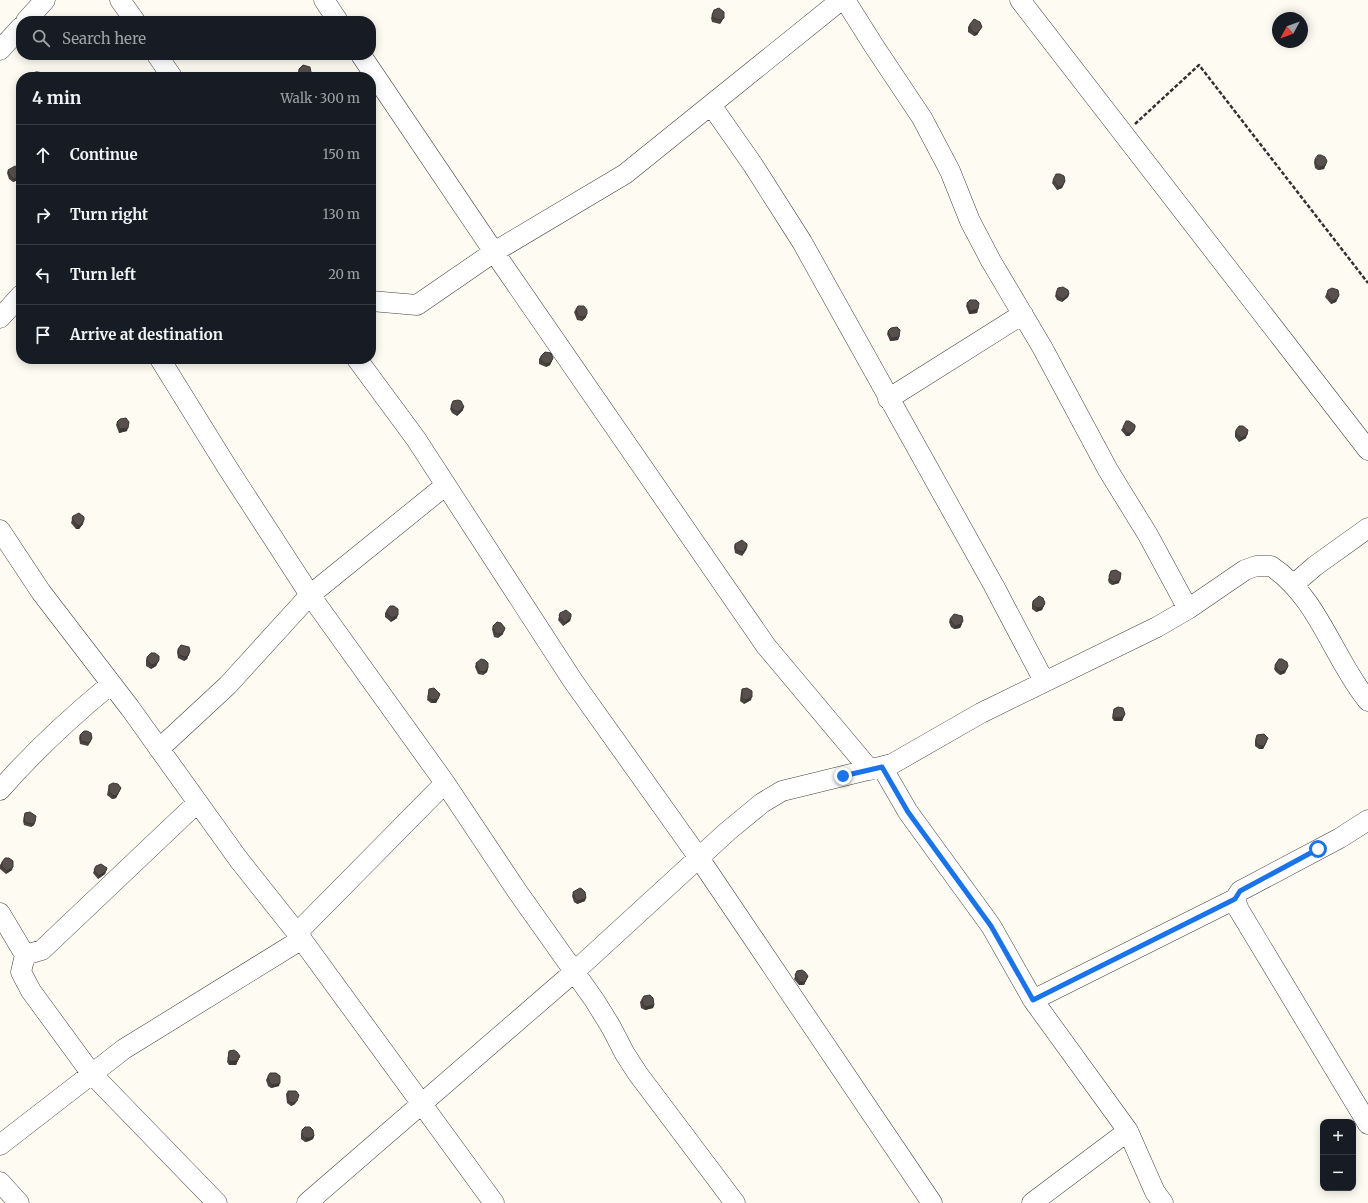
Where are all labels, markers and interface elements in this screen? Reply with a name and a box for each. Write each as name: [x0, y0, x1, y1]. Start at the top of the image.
north arrow: [1272, 12, 1308, 48]
search box: [16, 16, 376, 60]
icon: search: [30, 27, 52, 49]
text: Search here: [62, 29, 146, 48]
text: 4 min: [32, 87, 81, 109]
text: Walk · 300 m: [280, 90, 360, 107]
icon: ahead: [32, 144, 54, 166]
text: Continue: [70, 145, 138, 164]
text: 150 m: [323, 146, 360, 163]
icon: right: [32, 204, 54, 226]
text: Turn right: [70, 205, 148, 224]
text: 130 m: [323, 206, 360, 223]
icon: left: [32, 264, 54, 286]
text: Turn left: [70, 265, 136, 284]
text: 20 m: [328, 266, 360, 283]
icon: arrive: [32, 324, 54, 346]
text: Arrive at destination: [70, 325, 223, 344]
route end: [834, 767, 852, 785]
route start: [1309, 840, 1327, 858]
map controls: [1320, 1119, 1356, 1191]
button: +: [1320, 1119, 1356, 1155]
button: −: [1320, 1155, 1356, 1191]

